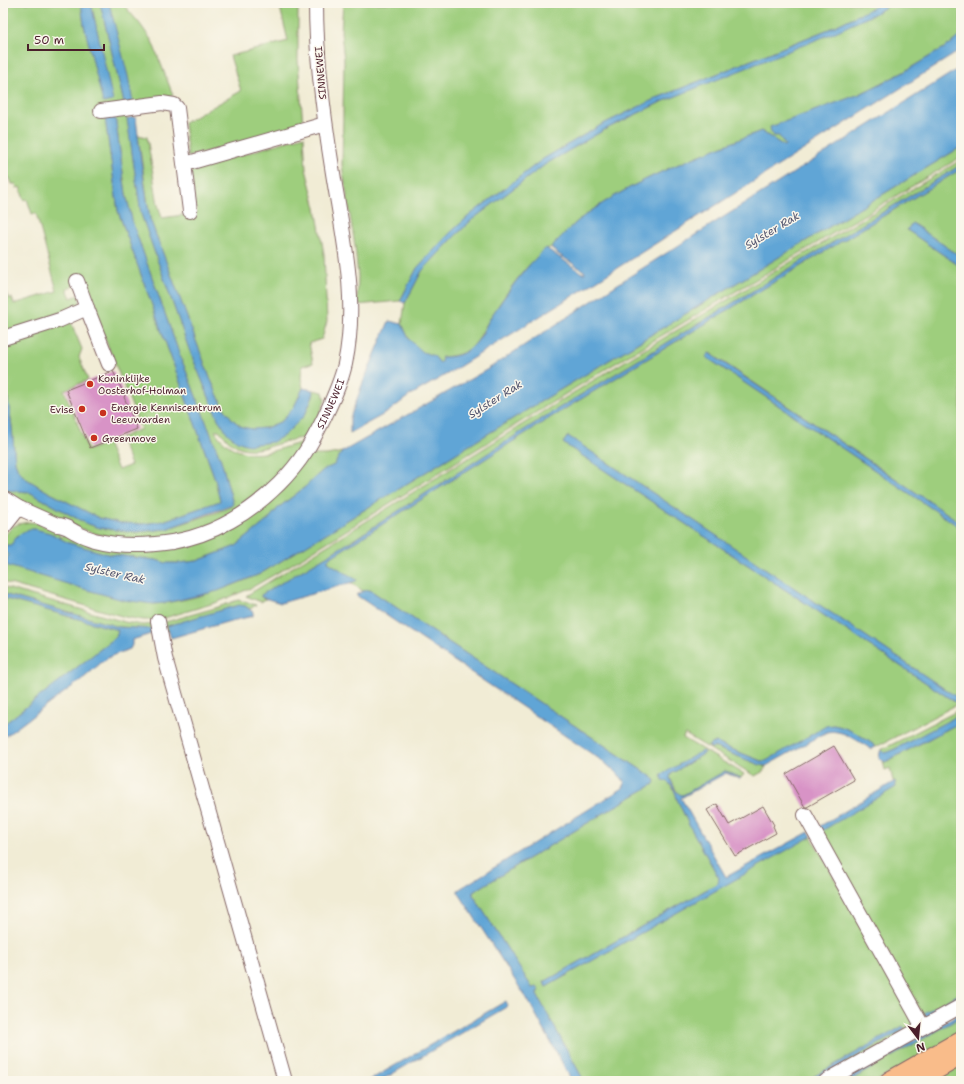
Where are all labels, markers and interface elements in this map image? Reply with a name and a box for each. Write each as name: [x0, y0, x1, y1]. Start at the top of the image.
scale bar: [28, 26, 104, 52]
text: 50 m: [34, 32, 64, 48]
street label: SINNEWEI: [312, 45, 329, 100]
water label: Sylster Rak: [742, 208, 803, 253]
place label: Koninklijke Oosterhof-Holman: [98, 372, 186, 397]
street label: SINNEWEI: [314, 376, 348, 431]
water label: Sylster Rak: [465, 376, 526, 422]
marker: Koninklijke Oosterhof-Holman: [85, 379, 95, 389]
place label: Energie Kenniscentrum Leeuwarden: [111, 401, 222, 426]
place label: Evise: [50, 403, 74, 416]
marker: Evise: [77, 404, 87, 414]
marker: Energie Kenniscentrum Leeuwarden: [98, 408, 108, 418]
place label: Greenmove: [102, 432, 157, 445]
marker: Greenmove: [89, 433, 99, 443]
water label: Sylster Rak: [83, 559, 147, 588]
north arrow: [898, 1018, 938, 1058]
text: N: [914, 1039, 927, 1056]

